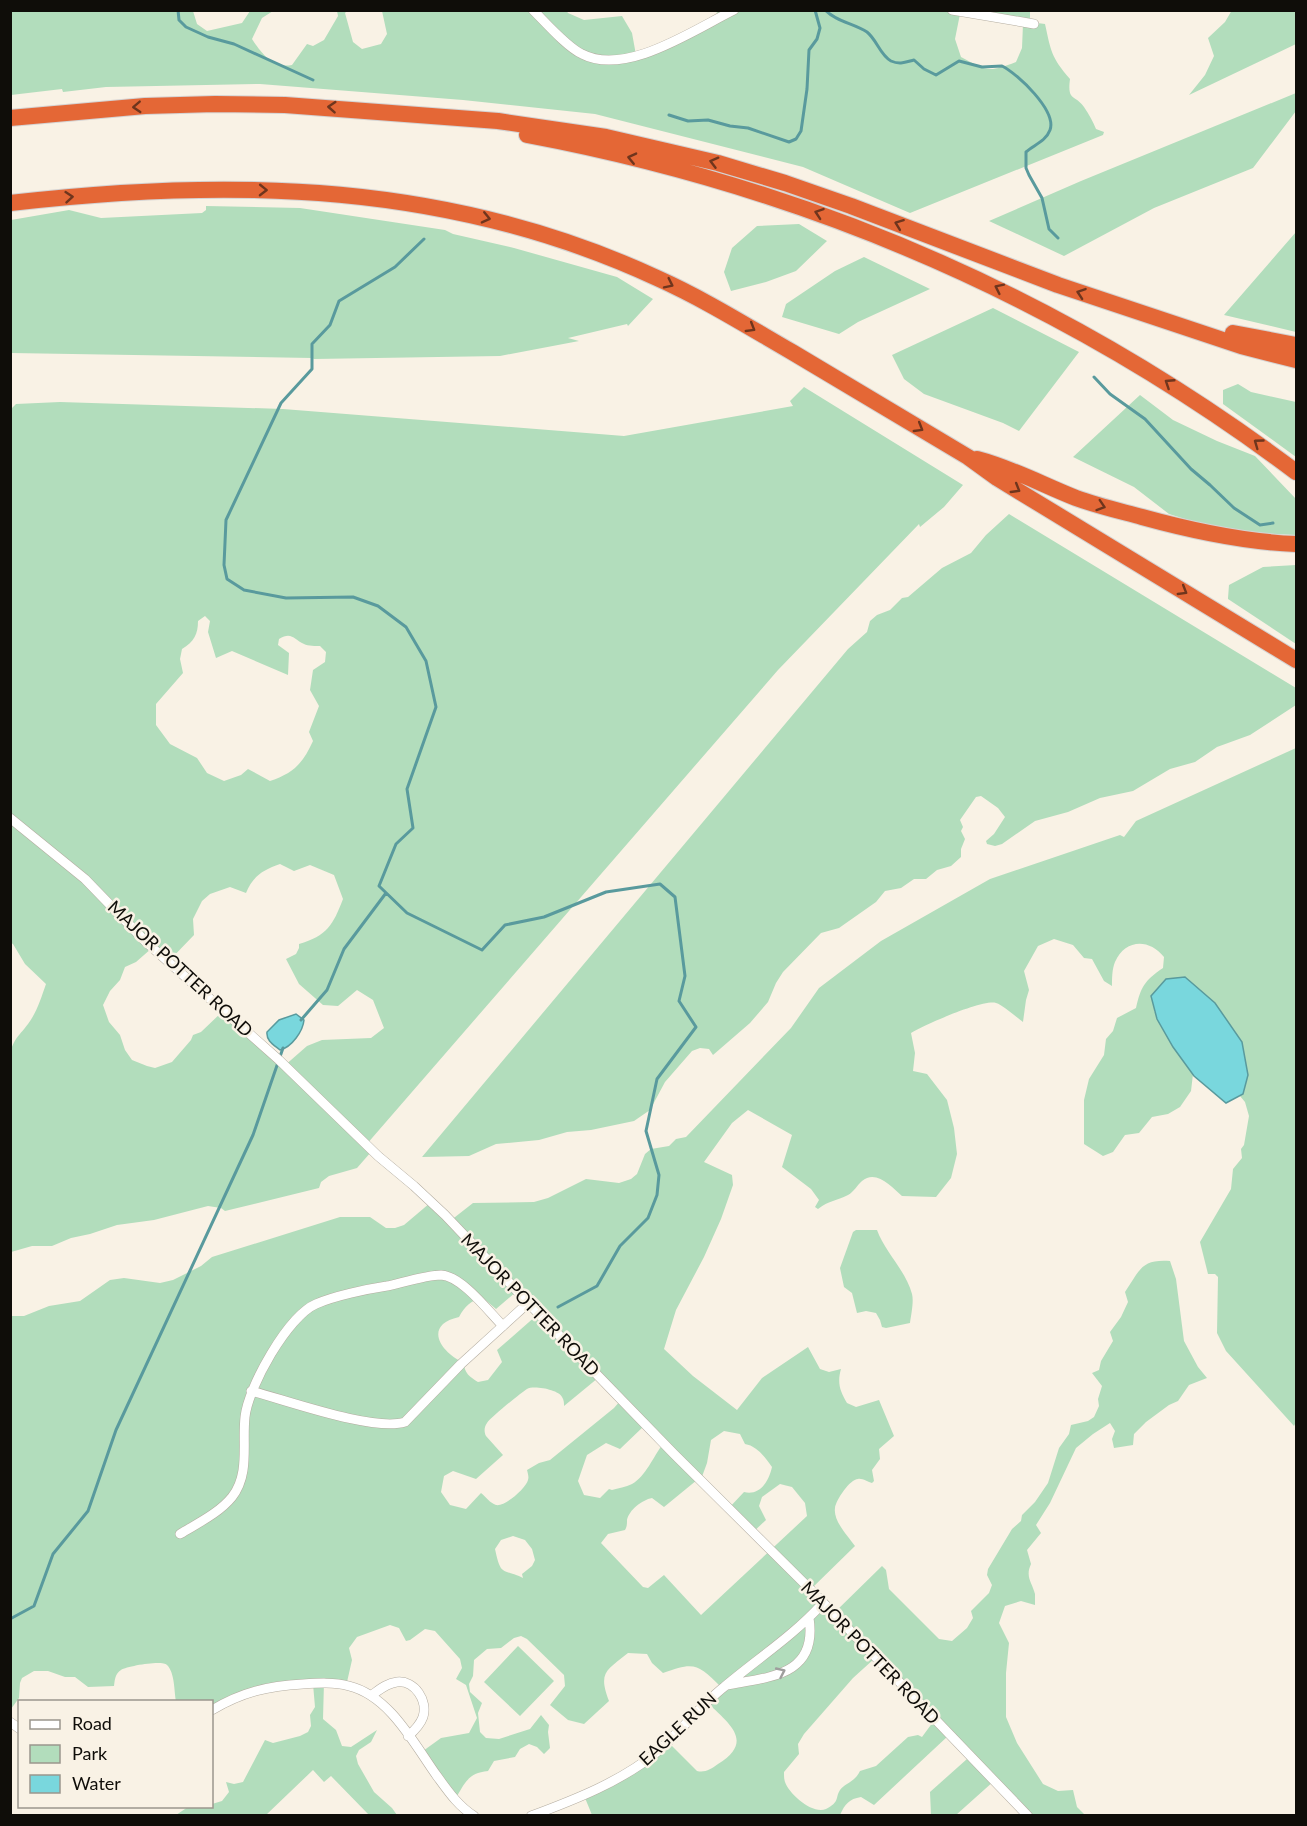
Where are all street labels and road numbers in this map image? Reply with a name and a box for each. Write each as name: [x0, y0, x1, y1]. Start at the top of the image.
street label: MAJOR POTTER ROAD: [104, 895, 258, 1041]
street label: MAJOR POTTER ROAD: [457, 1228, 605, 1380]
street label: MAJOR POTTER ROAD: [797, 1576, 945, 1728]
street label: EAGLE RUN: [634, 1687, 721, 1770]

